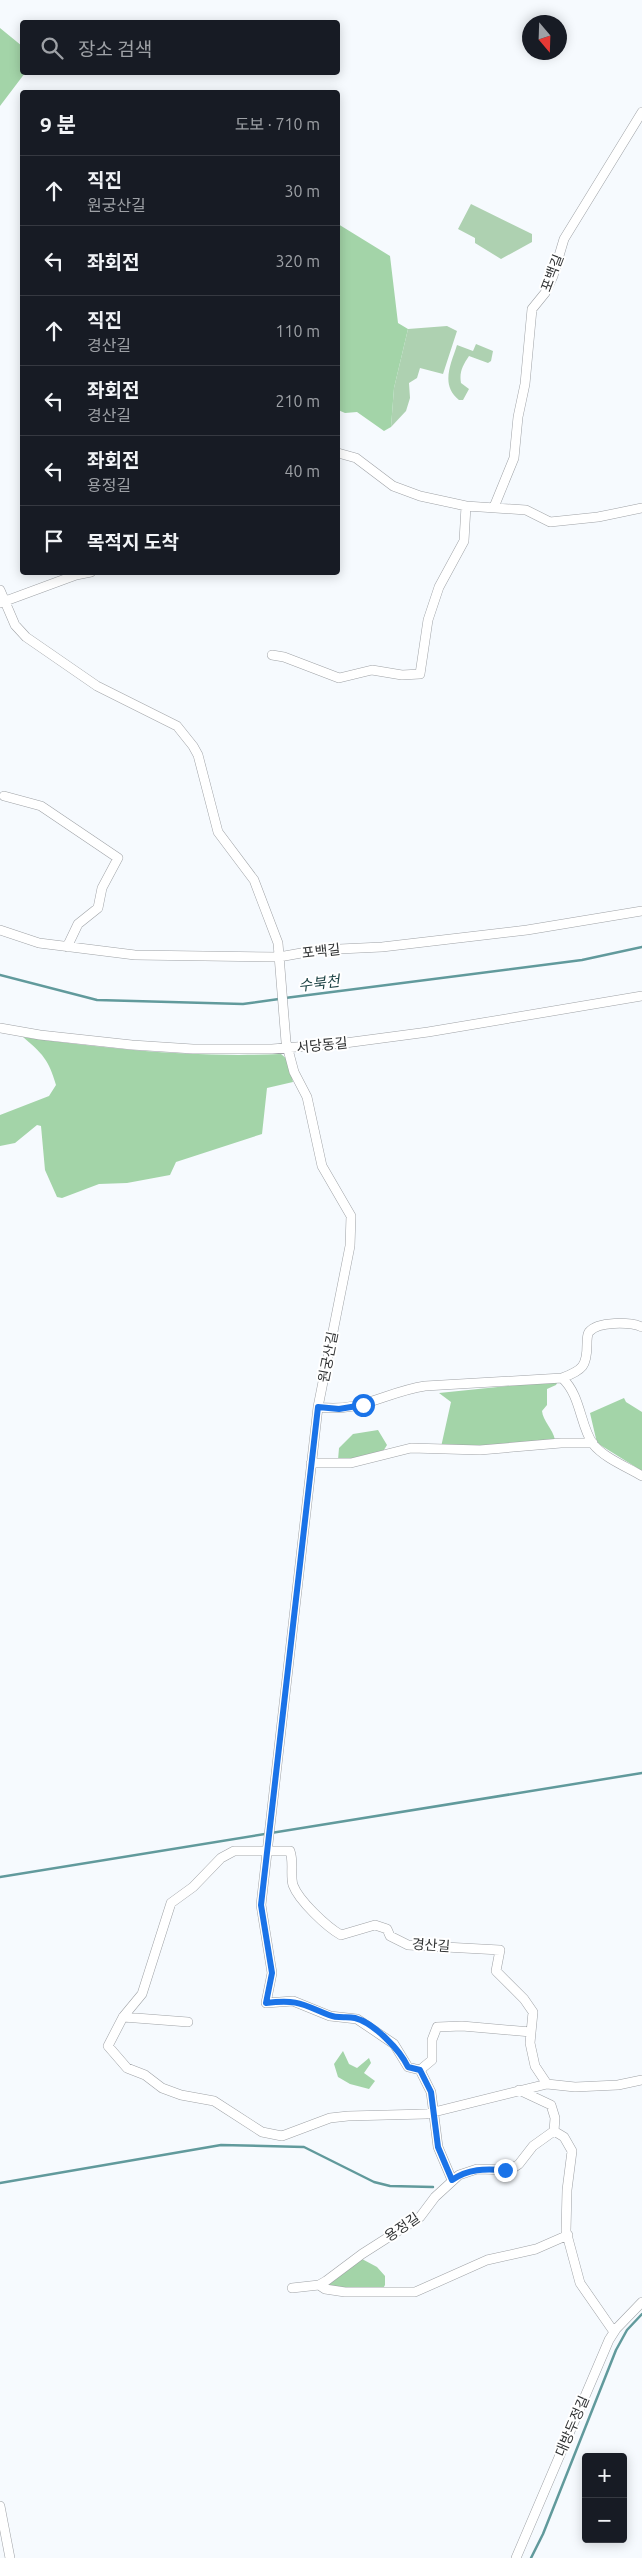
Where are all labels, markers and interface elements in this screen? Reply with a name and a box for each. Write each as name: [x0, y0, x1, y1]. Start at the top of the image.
north arrow: [522, 15, 567, 60]
search box: [20, 20, 340, 75]
icon: search: [38, 34, 66, 62]
text: 장소 검색: [78, 38, 152, 60]
text: 9 분: [40, 112, 76, 136]
text: 도보 · 710 m: [235, 115, 320, 133]
text: 직진: [87, 169, 122, 191]
icon: ahead: [40, 177, 68, 205]
text: 30 m: [284, 182, 320, 200]
text: 원궁산길: [87, 196, 146, 214]
icon: left: [40, 247, 68, 275]
text: 좌회전: [87, 251, 139, 273]
text: 320 m: [275, 252, 320, 270]
street label: 포백길: [538, 252, 566, 294]
text: 직진: [87, 309, 122, 331]
icon: ahead: [40, 317, 68, 345]
text: 110 m: [275, 322, 320, 340]
text: 경산길: [87, 336, 131, 354]
text: 좌회전: [87, 379, 139, 401]
icon: left: [40, 387, 68, 415]
text: 210 m: [275, 392, 320, 410]
text: 경산길: [87, 406, 131, 424]
text: 좌회전: [87, 449, 139, 471]
icon: left: [40, 457, 68, 485]
text: 40 m: [284, 462, 320, 480]
text: 용정길: [87, 476, 131, 494]
icon: arrive: [40, 527, 68, 555]
text: 목적지 도착: [87, 531, 179, 553]
street label: 포백길: [301, 941, 341, 961]
water label: 수북천: [297, 972, 343, 994]
street label: 서당동길: [296, 1034, 348, 1056]
street label: 원궁산길: [315, 1330, 341, 1384]
route start: [352, 1394, 375, 1417]
street label: 경산길: [411, 1936, 451, 1954]
route end: [494, 2159, 517, 2182]
street label: 용정길: [382, 2210, 422, 2244]
street label: 대방두정길: [552, 2393, 592, 2459]
map controls: [582, 2453, 627, 2543]
button: +: [582, 2453, 627, 2498]
button: −: [582, 2498, 627, 2543]

